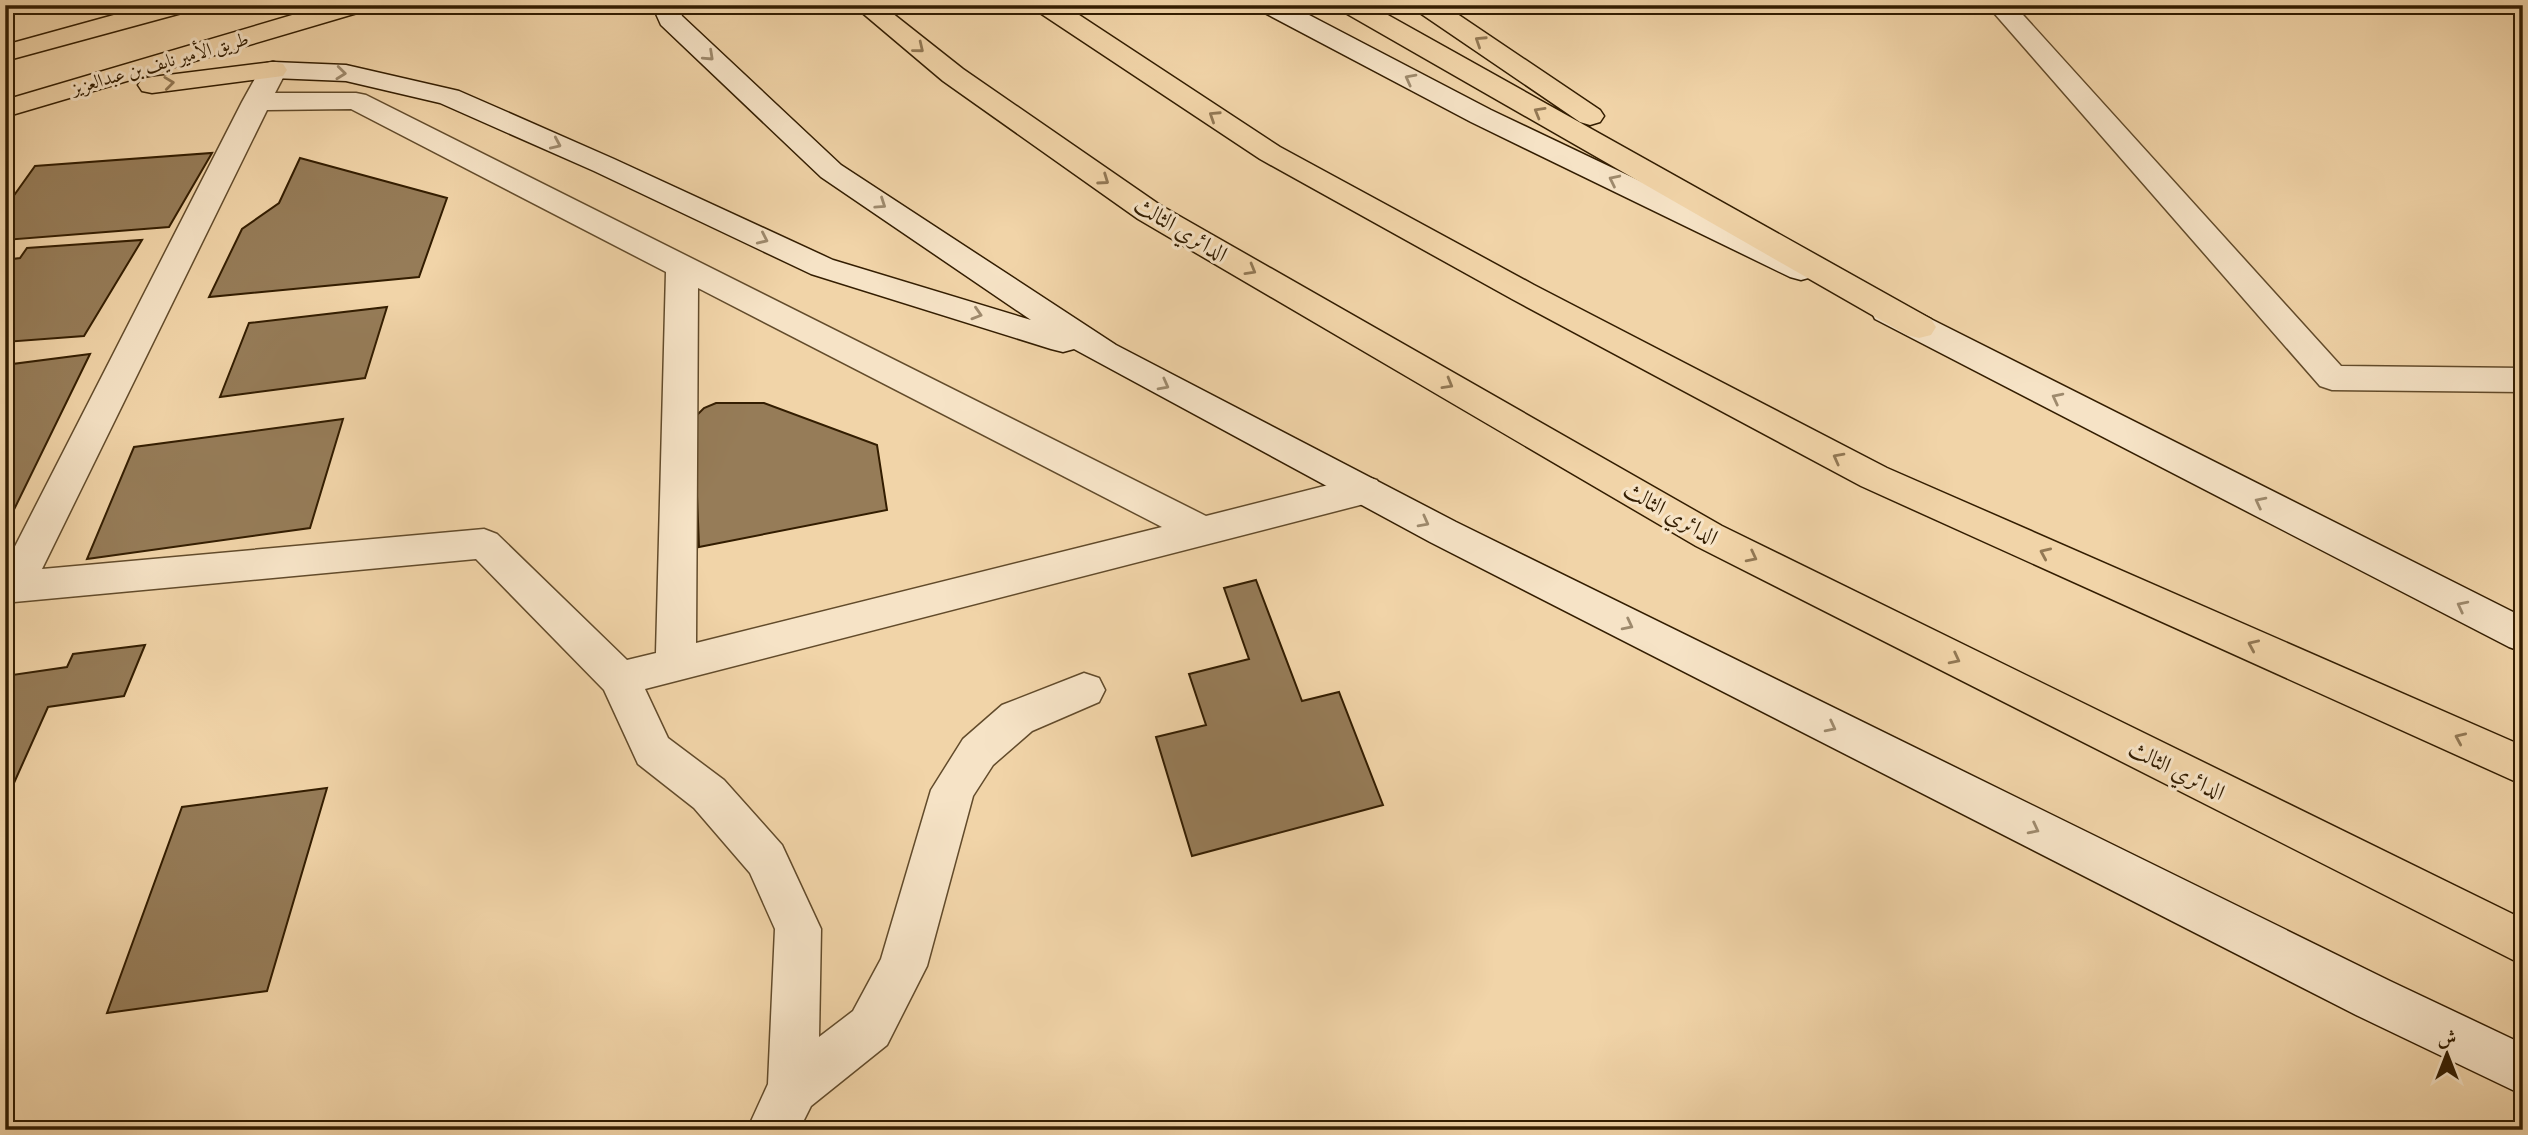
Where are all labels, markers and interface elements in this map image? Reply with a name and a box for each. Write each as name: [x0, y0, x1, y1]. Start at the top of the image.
street label: طريق الأمير نايف بن عبدالعزيز: [66, 25, 251, 101]
one-way arrow: [1475, 37, 1488, 50]
one-way arrow: [911, 40, 924, 52]
one-way arrow: [701, 47, 714, 60]
one-way arrow: [335, 66, 347, 81]
one-way arrow: [1405, 74, 1418, 87]
one-way arrow: [163, 75, 175, 90]
one-way arrow: [1534, 107, 1546, 120]
one-way arrow: [1208, 111, 1221, 124]
one-way arrow: [549, 136, 561, 150]
one-way arrow: [1096, 172, 1109, 184]
one-way arrow: [1609, 174, 1621, 188]
street label: الدائري الثالث: [1126, 189, 1233, 272]
one-way arrow: [873, 196, 886, 208]
one-way arrow: [756, 231, 768, 245]
one-way arrow: [1243, 262, 1256, 275]
one-way arrow: [971, 306, 983, 321]
one-way arrow: [1440, 376, 1453, 389]
one-way arrow: [1157, 377, 1169, 390]
one-way arrow: [2052, 392, 2064, 406]
one-way arrow: [1833, 452, 1845, 466]
street label: الدائري الثالث: [1616, 474, 1724, 556]
one-way arrow: [2254, 496, 2267, 510]
one-way arrow: [1417, 514, 1430, 527]
one-way arrow: [2040, 547, 2052, 561]
one-way arrow: [1745, 549, 1757, 563]
one-way arrow: [2457, 600, 2469, 614]
one-way arrow: [1620, 616, 1633, 630]
one-way arrow: [2247, 639, 2260, 653]
one-way arrow: [1948, 650, 1960, 664]
one-way arrow: [1824, 718, 1836, 732]
one-way arrow: [2455, 732, 2468, 746]
street label: الدائري الثالث: [2122, 733, 2230, 811]
one-way arrow: [2027, 820, 2039, 834]
north arrow: [2412, 1020, 2482, 1090]
text: ش: [2438, 1025, 2456, 1050]

